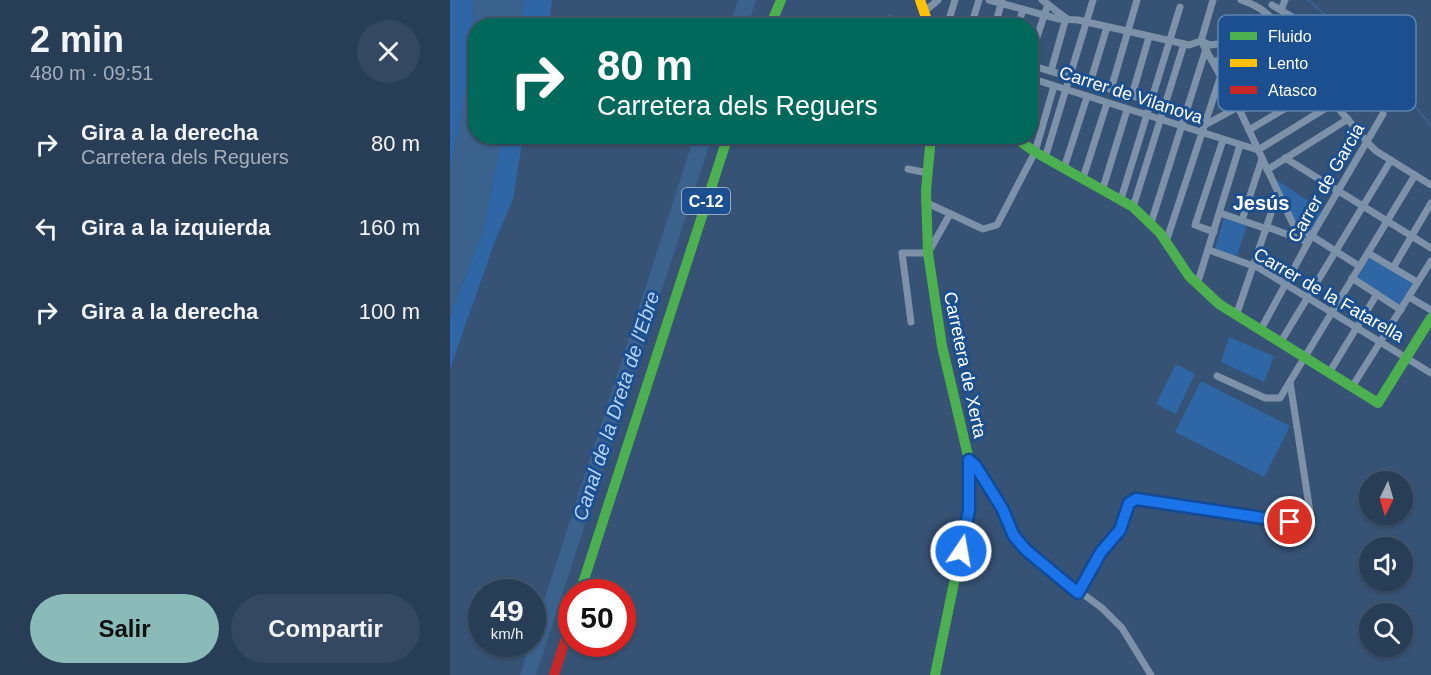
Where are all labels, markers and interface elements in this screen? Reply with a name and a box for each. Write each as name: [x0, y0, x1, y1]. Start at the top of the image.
legend: [1218, 15, 1416, 111]
text: 2 min: [30, 19, 124, 60]
button: close: [357, 20, 420, 83]
text: Fluido: [1268, 28, 1312, 45]
icon: right: [498, 42, 576, 120]
text: 80 m: [597, 42, 693, 89]
text: Lento: [1268, 55, 1308, 72]
text: 480 m · 09:51: [30, 62, 153, 84]
street label: Carrer de Vilanova: [1057, 62, 1206, 128]
text: Atasco: [1268, 82, 1317, 99]
text: Carretera dels Reguers: [597, 91, 878, 121]
street label: Carrer de Garcia: [1284, 119, 1369, 246]
text: Gira a la derecha: [81, 120, 258, 145]
icon: right: [30, 128, 63, 161]
text: 80 m: [371, 131, 420, 156]
text: Carretera dels Reguers: [81, 146, 289, 168]
road number: C-12: [682, 188, 730, 214]
district label: Jesús: [1233, 192, 1289, 214]
icon: left: [30, 212, 63, 245]
text: Gira a la izquierda: [81, 215, 271, 240]
text: 160 m: [359, 215, 420, 240]
street label: Carrer de la Fatarella: [1250, 244, 1408, 347]
water label: Canal de la Dreta de l'Ebre: [569, 289, 663, 523]
street label: Carretera de Xerta: [940, 290, 990, 441]
icon: right: [30, 296, 63, 329]
text: Gira a la derecha: [81, 299, 258, 324]
text: 100 m: [359, 299, 420, 324]
north arrow: [1359, 471, 1413, 525]
map controls: [1359, 471, 1413, 657]
pin: [1264, 496, 1315, 547]
icon: arrive: [1273, 505, 1306, 538]
position arrow: [929, 519, 993, 583]
button: sound: [1359, 537, 1413, 591]
speed limit sign: 50: [558, 579, 636, 657]
button: Salir: [30, 594, 219, 663]
button: Compartir: [231, 594, 420, 663]
text: 49: [490, 594, 524, 627]
button: search: [1359, 603, 1413, 657]
text: km/h: [491, 625, 523, 642]

